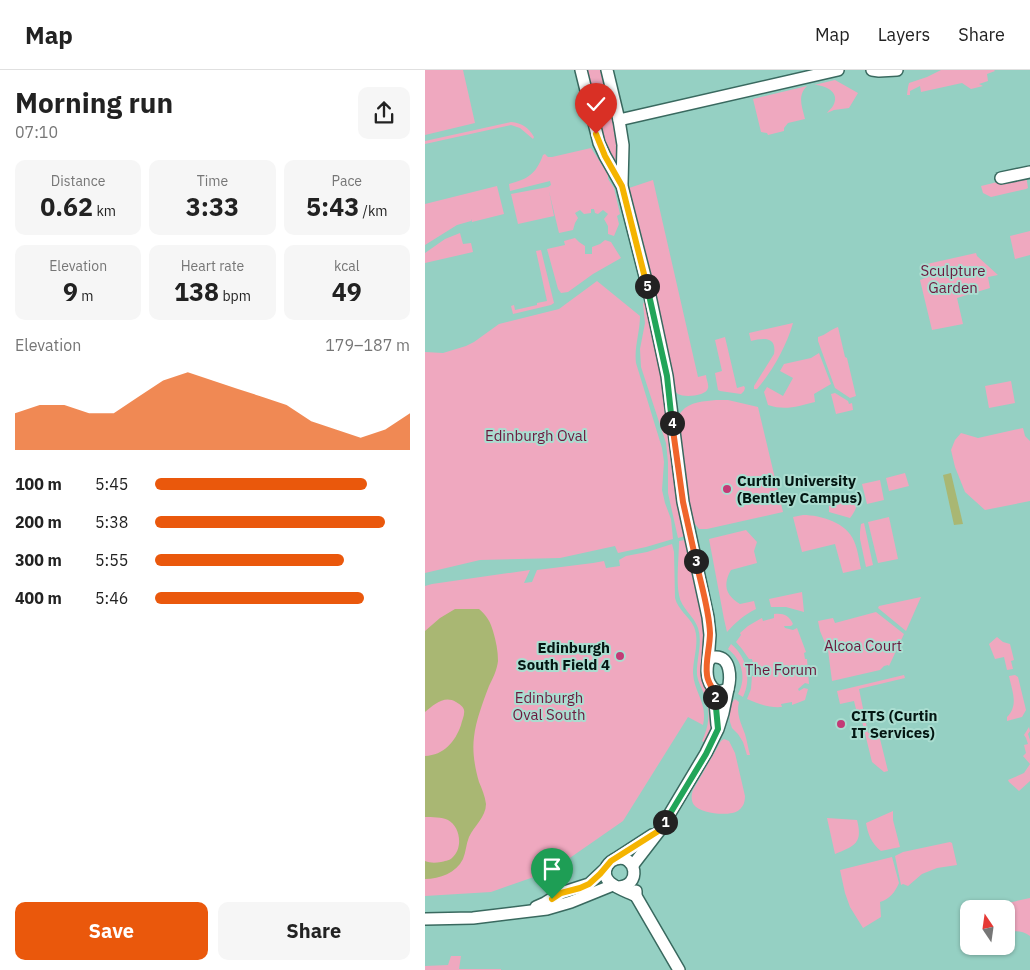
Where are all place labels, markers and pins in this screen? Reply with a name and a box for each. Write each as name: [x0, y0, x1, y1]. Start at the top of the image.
pin: [575, 83, 617, 134]
pin: 5: [635, 274, 659, 298]
pin: 4: [659, 410, 685, 436]
place label: Curtin University (Bentley Campus): [737, 471, 862, 507]
marker: Curtin University (Bentley Campus): [721, 483, 733, 495]
pin: 3: [683, 548, 709, 574]
place label: Edinburgh South Field 4: [517, 638, 610, 674]
marker: Edinburgh South Field 4: [614, 650, 626, 662]
pin: 2: [703, 684, 727, 710]
place label: CITS (Curtin IT Services): [851, 706, 938, 742]
marker: CITS (Curtin IT Services): [835, 718, 847, 730]
pin: 1: [653, 810, 677, 834]
pin: [531, 848, 573, 899]

